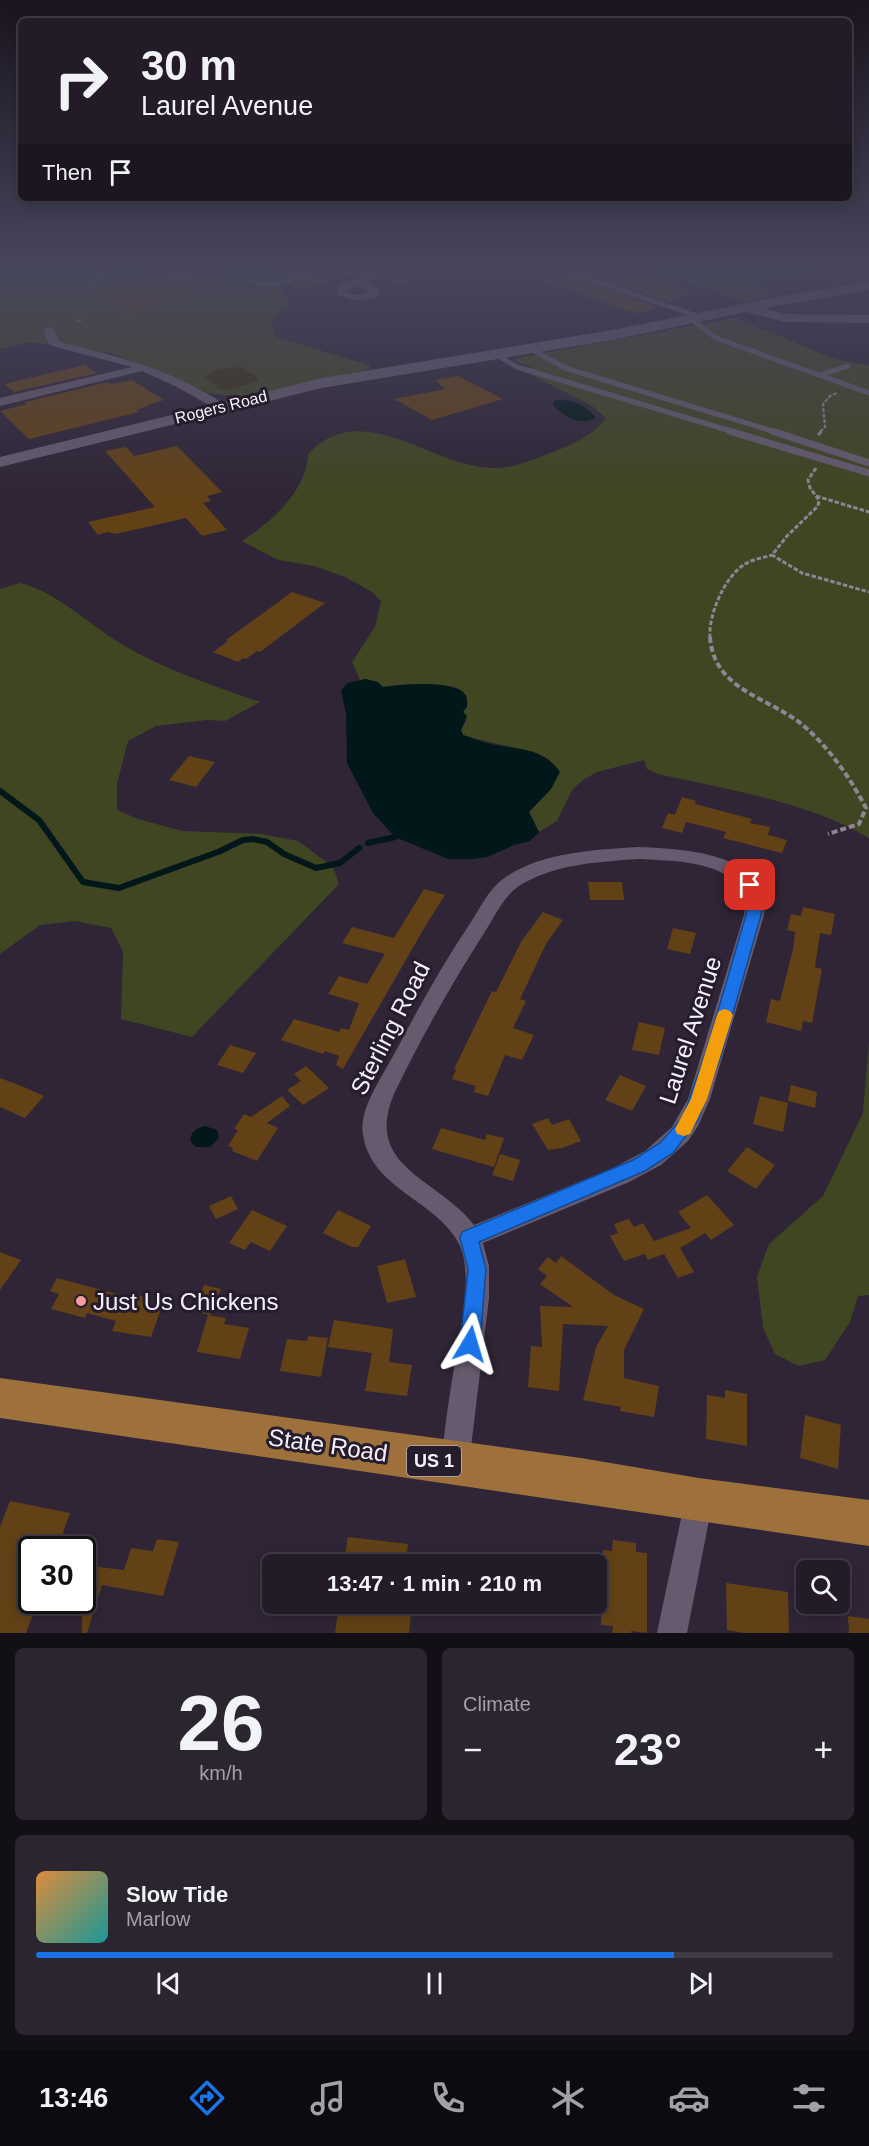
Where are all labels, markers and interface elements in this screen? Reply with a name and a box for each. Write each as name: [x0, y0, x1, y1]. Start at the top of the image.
icon: right: [42, 42, 120, 120]
text: 30 m: [141, 42, 237, 89]
text: Laurel Avenue: [141, 91, 313, 121]
icon: arrive: [104, 156, 137, 189]
text: Then: [42, 160, 92, 185]
street label: Rogers Road: [173, 387, 269, 427]
pin: [724, 859, 775, 910]
icon: arrive: [733, 868, 766, 901]
street label: Laurel Avenue: [654, 953, 726, 1107]
street label: Sterling Road: [345, 957, 435, 1099]
place label: Just Us Chickens: [93, 1288, 278, 1315]
marker: Just Us Chickens: [74, 1294, 88, 1308]
position arrow: [438, 1312, 502, 1376]
street label: State Road: [267, 1423, 389, 1467]
road number: US 1: [407, 1446, 461, 1476]
speed limit sign: 30: [18, 1536, 96, 1614]
map controls: [796, 1560, 850, 1614]
button: search: [796, 1560, 850, 1614]
text: 13:47 · 1 min · 210 m: [327, 1571, 542, 1596]
text: 26: [178, 1679, 264, 1767]
text: Climate: [463, 1693, 531, 1715]
text: 23°: [614, 1724, 682, 1775]
text: −: [463, 1731, 482, 1768]
text: +: [814, 1731, 833, 1768]
text: km/h: [199, 1762, 243, 1784]
text: Slow Tide: [126, 1882, 228, 1907]
text: Marlow: [126, 1908, 190, 1930]
icon: previous: [152, 1967, 185, 2000]
icon: pause: [418, 1967, 451, 2000]
icon: next: [684, 1967, 717, 2000]
icon: directions: [186, 2077, 228, 2119]
icon: music: [307, 2077, 349, 2119]
icon: phone: [427, 2077, 469, 2119]
icon: climate: [547, 2077, 589, 2119]
icon: car: [668, 2077, 710, 2119]
icon: filters: [788, 2077, 830, 2119]
text: 13:46: [39, 2083, 108, 2113]

